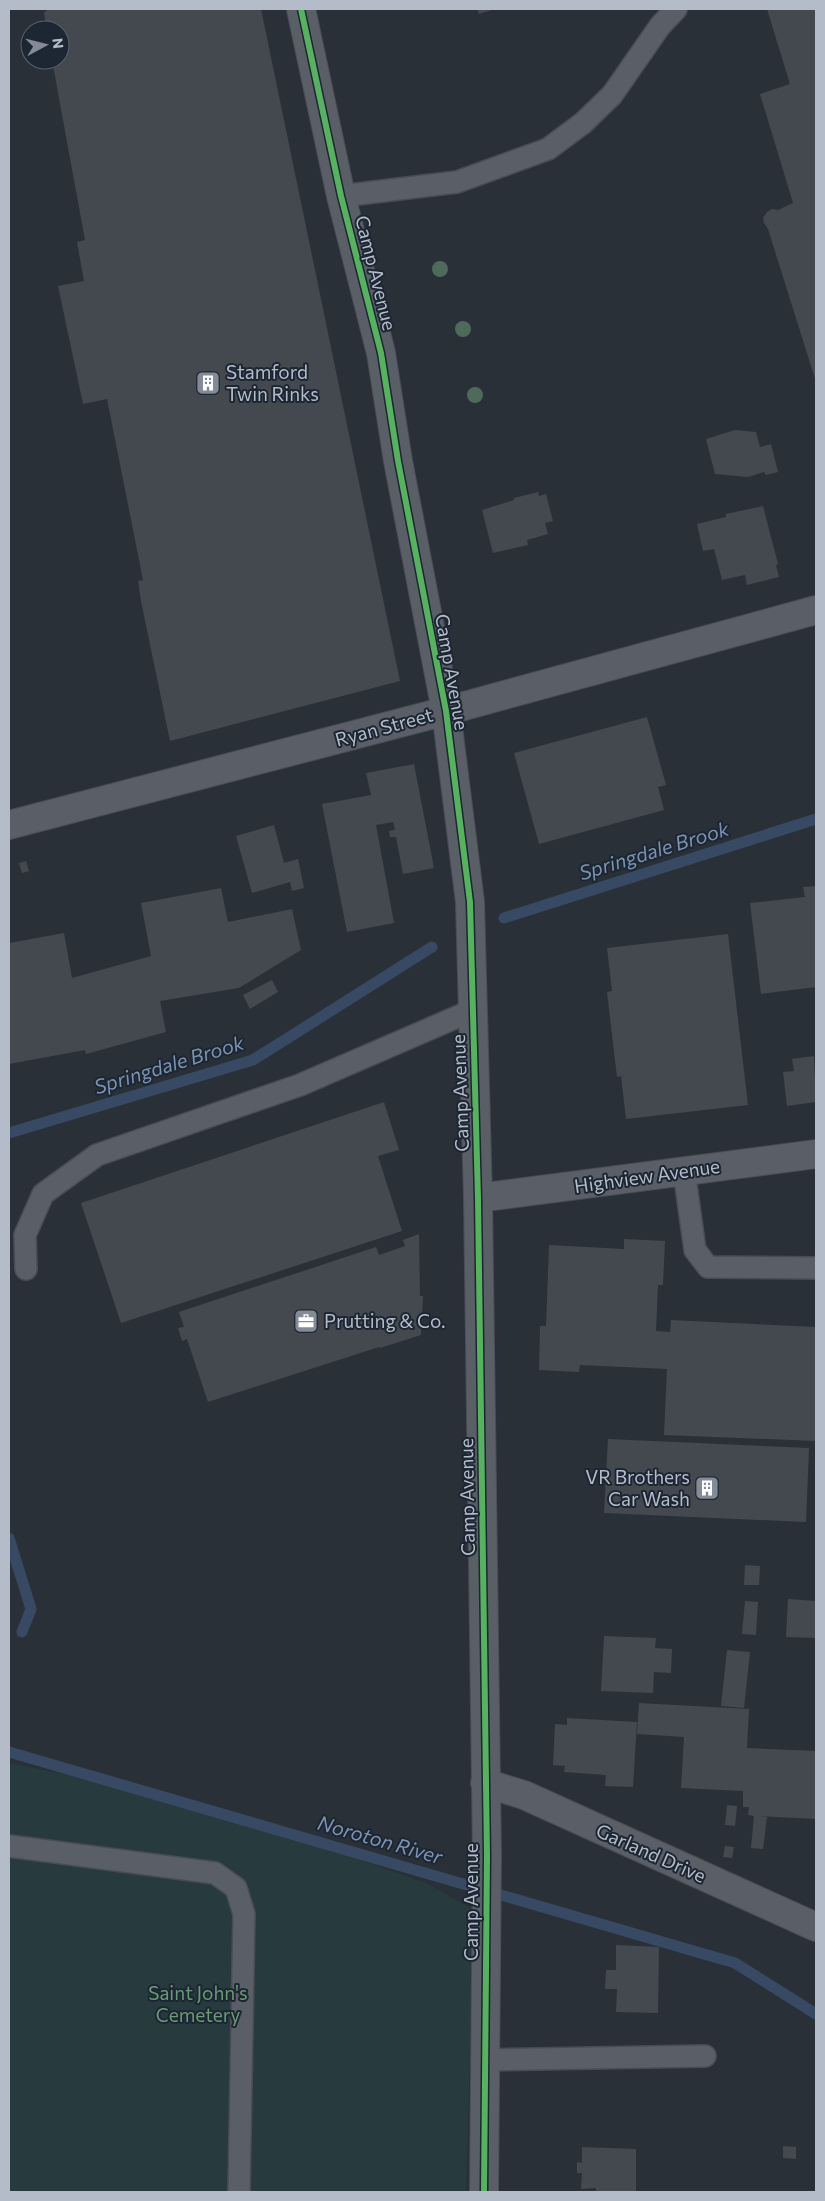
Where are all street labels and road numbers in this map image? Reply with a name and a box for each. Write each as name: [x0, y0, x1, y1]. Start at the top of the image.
street label: Camp Avenue: [351, 213, 402, 333]
street label: Camp Avenue: [431, 612, 474, 732]
street label: Ryan Street: [332, 702, 436, 751]
street label: Camp Avenue: [446, 1034, 473, 1152]
street label: Highview Avenue: [573, 1154, 721, 1197]
street label: Camp Avenue: [454, 1438, 479, 1556]
street label: Garland Drive: [593, 1818, 710, 1887]
street label: Camp Avenue: [459, 1843, 482, 1961]

